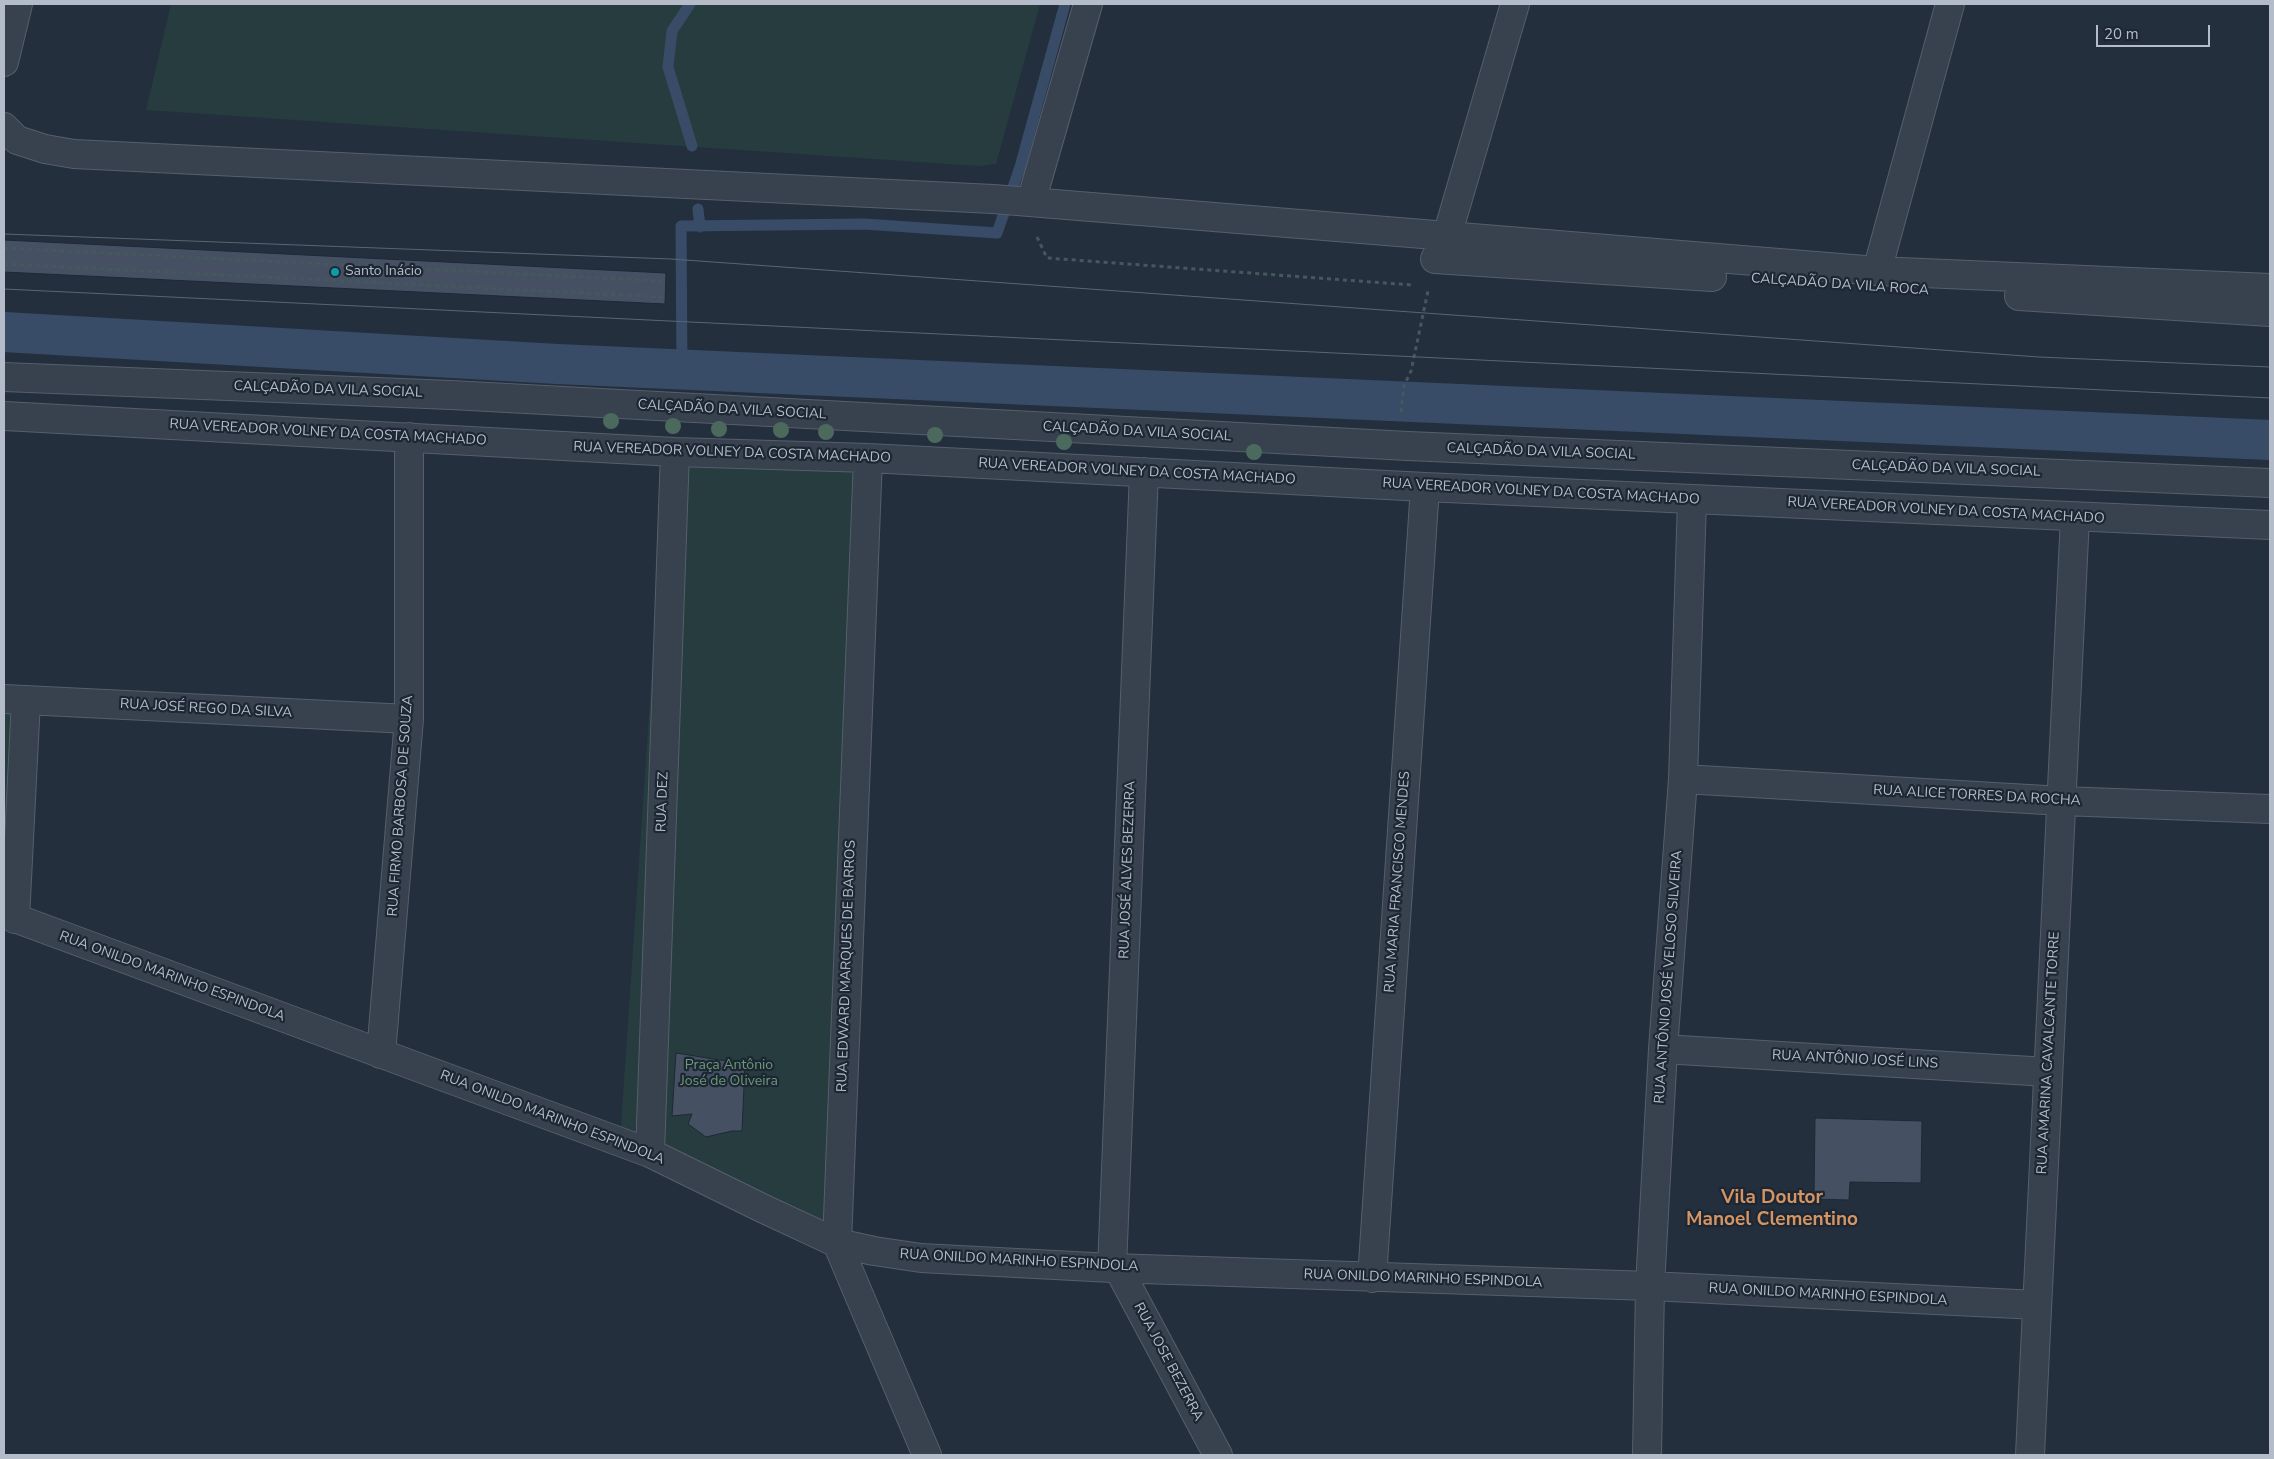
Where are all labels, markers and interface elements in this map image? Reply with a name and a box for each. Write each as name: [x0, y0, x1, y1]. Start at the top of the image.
scale bar: [2099, 15, 2213, 47]
text: 20 m: [2104, 24, 2139, 44]
place label: Santo Inácio: [345, 264, 422, 280]
marker: Santo Inácio: [329, 266, 341, 278]
street label: CALÇADÃO DA VILA ROCA: [1751, 270, 1929, 300]
street label: CALÇADÃO DA VILA SOCIAL: [233, 378, 423, 402]
street label: CALÇADÃO DA VILA SOCIAL: [637, 397, 827, 423]
street label: RUA VEREADOR VOLNEY DA COSTA MACHADO: [169, 416, 487, 450]
street label: CALÇADÃO DA VILA SOCIAL: [1042, 419, 1232, 445]
street label: RUA VEREADOR VOLNEY DA COSTA MACHADO: [573, 439, 891, 467]
street label: CALÇADÃO DA VILA SOCIAL: [1446, 440, 1636, 464]
street label: RUA VEREADOR VOLNEY DA COSTA MACHADO: [978, 455, 1296, 489]
street label: CALÇADÃO DA VILA SOCIAL: [1851, 457, 2041, 481]
street label: RUA VEREADOR VOLNEY DA COSTA MACHADO: [1382, 475, 1700, 509]
street label: RUA VEREADOR VOLNEY DA COSTA MACHADO: [1787, 494, 2105, 528]
street label: RUA FIRMO BARBOSA DE SOUZA: [385, 695, 417, 917]
street label: RUA JOSÉ REGO DA SILVA: [119, 696, 293, 722]
street label: RUA MARIA FRANCISCO MENDES: [1382, 771, 1414, 993]
street label: RUA DEZ: [654, 772, 672, 832]
street label: RUA JOSÉ ALVES BEZERRA: [1116, 781, 1140, 959]
street label: RUA ALICE TORRES DA ROCHA: [1873, 782, 2081, 810]
street label: RUA EDWARD MARQUES DE BARROS: [834, 840, 860, 1092]
street label: RUA ANTÔNIO JOSÉ VELOSO SILVEIRA: [1652, 850, 1686, 1104]
street label: RUA ONILDO MARINHO ESPINDOLA: [57, 928, 287, 1026]
street label: RUA AMARINA CAVALCANTE TORRE: [2034, 931, 2064, 1175]
street label: RUA ANTÔNIO JOSÉ LINS: [1771, 1047, 1939, 1073]
park label: Praça Antônio José de Oliveira: [680, 1058, 778, 1090]
street label: RUA ONILDO MARINHO ESPINDOLA: [437, 1067, 667, 1169]
district label: Vila Doutor Manoel Clementino: [1686, 1187, 1858, 1231]
street label: RUA ONILDO MARINHO ESPINDOLA: [899, 1246, 1139, 1276]
street label: RUA ONILDO MARINHO ESPINDOLA: [1303, 1266, 1543, 1292]
street label: RUA ONILDO MARINHO ESPINDOLA: [1708, 1280, 1948, 1310]
street label: RUA JOSE BEZERRA: [1130, 1300, 1206, 1424]

